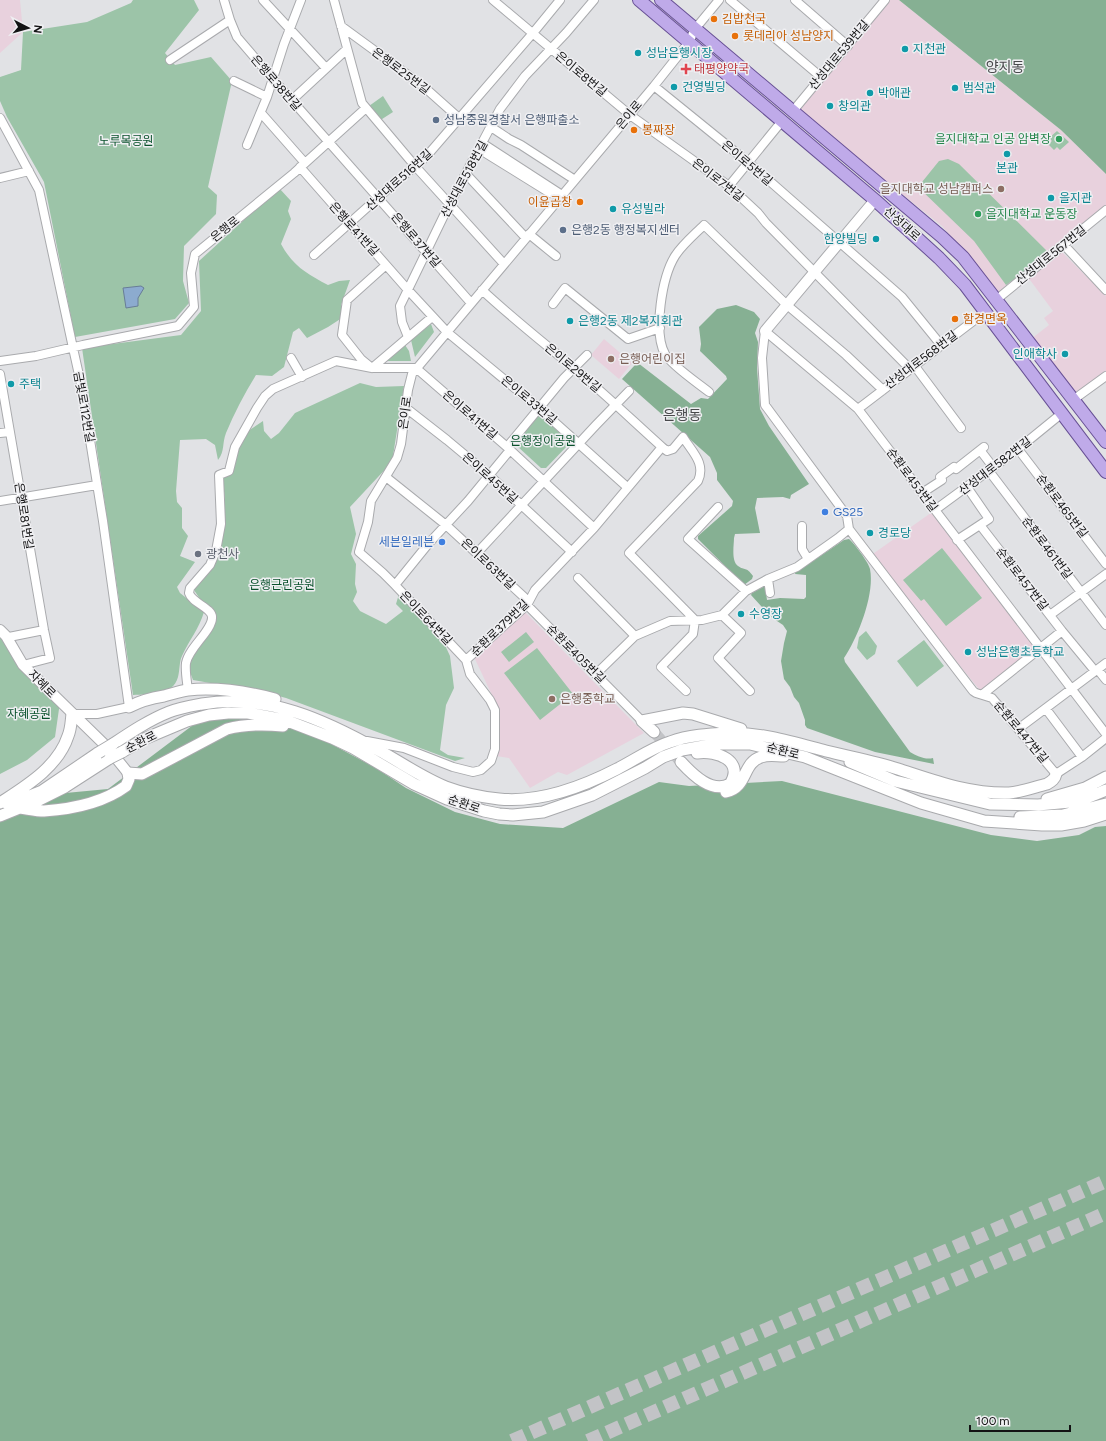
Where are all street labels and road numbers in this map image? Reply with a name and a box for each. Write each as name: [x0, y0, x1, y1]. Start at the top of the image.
street label: 산성대로539번길: [806, 17, 872, 93]
street label: 은행로25번길: [369, 45, 433, 97]
street label: 은이로8번길: [553, 49, 609, 99]
street label: 은행로38번길: [248, 52, 304, 114]
street label: 은이로: [613, 98, 645, 132]
street label: 산성대로518번길: [438, 138, 490, 220]
street label: 은이로5번길: [719, 138, 775, 188]
street label: 산성대로516번길: [363, 146, 435, 214]
street label: 은이로7번길: [689, 156, 747, 204]
street label: 은행로41번길: [326, 199, 382, 259]
street label: 산성대로: [881, 204, 923, 244]
street label: 은행로37번길: [388, 210, 444, 270]
street label: 은행로: [208, 213, 242, 245]
street label: 산성대로567번길: [1013, 222, 1089, 288]
street label: 산성대로568번길: [882, 328, 960, 392]
street label: 은이로29번길: [542, 341, 604, 395]
street label: 금빛로112번길: [71, 370, 97, 444]
street label: 은이로33번길: [498, 373, 560, 427]
street label: 은이로41번길: [440, 388, 500, 442]
street label: 은이로: [396, 396, 414, 430]
street label: 산성대로582번길: [956, 434, 1034, 498]
street label: 순환로453번길: [884, 445, 940, 515]
street label: 은이로45번길: [459, 450, 521, 506]
street label: 순환로465번길: [1033, 471, 1091, 541]
street label: 은행로81번길: [12, 482, 36, 550]
street label: 순환로461번길: [1019, 514, 1075, 582]
street label: 은이로63번길: [458, 536, 518, 592]
street label: 순환로457번길: [993, 545, 1051, 613]
street label: 은이로64번길: [397, 588, 455, 648]
street label: 순환로379번길: [468, 597, 532, 659]
street label: 순환로405번길: [544, 622, 608, 686]
street label: 자혜로: [25, 667, 59, 701]
street label: 순환로447번길: [991, 698, 1051, 766]
street label: 순환로: [123, 728, 159, 756]
street label: 순환로: [765, 740, 801, 762]
street label: 순환로: [446, 792, 482, 816]

